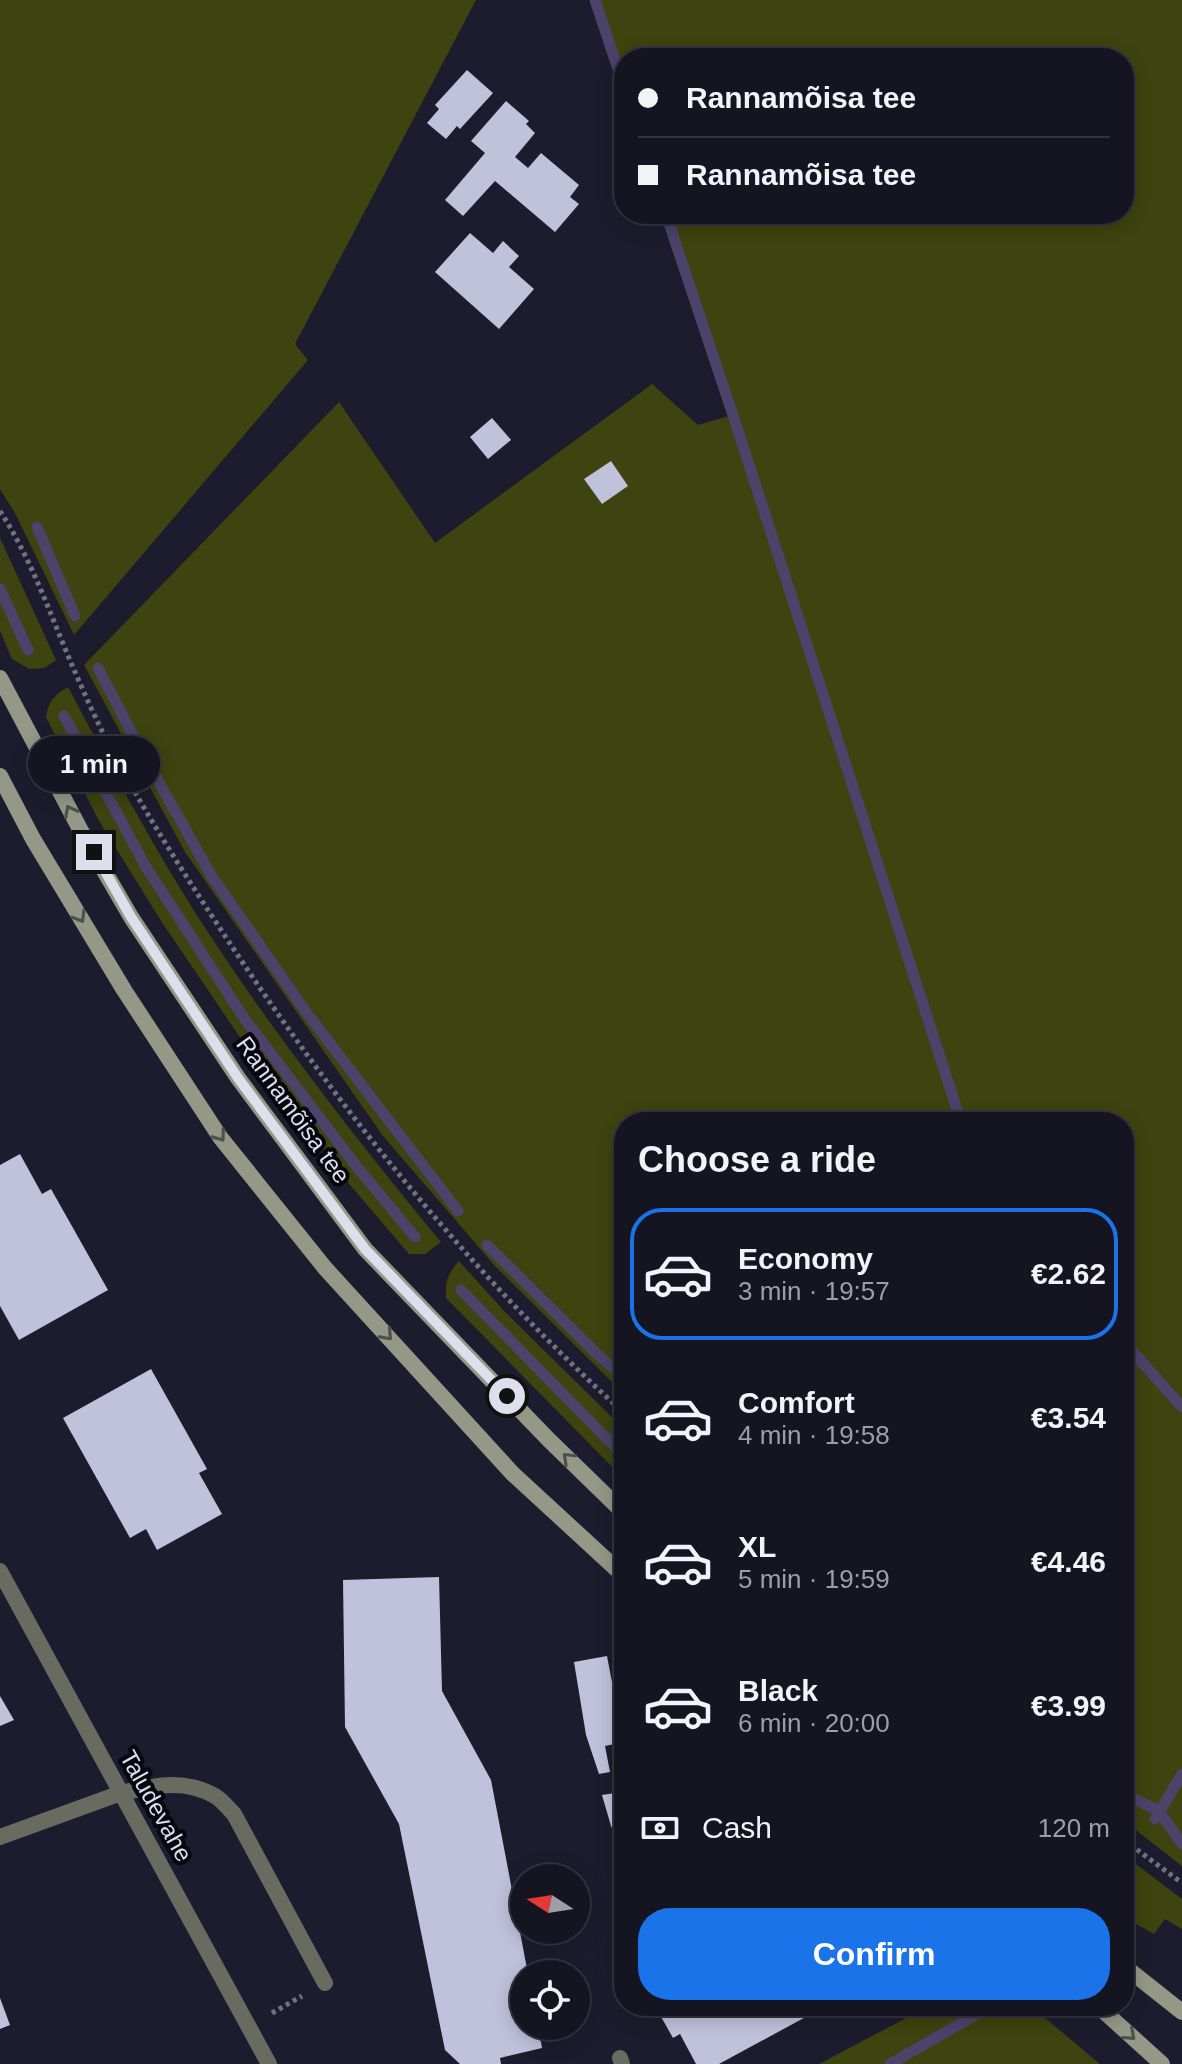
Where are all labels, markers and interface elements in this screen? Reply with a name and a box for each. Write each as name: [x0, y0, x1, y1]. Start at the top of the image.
text: Rannamõisa tee: [686, 81, 916, 114]
text: Rannamõisa tee: [686, 158, 916, 191]
callout: 1 min: [28, 736, 160, 792]
text: 1 min: [60, 749, 128, 779]
one-way arrow: [65, 805, 80, 819]
route end: [76, 834, 112, 870]
one-way arrow: [70, 908, 85, 923]
street label: Rannamõisa tee: [231, 1031, 356, 1188]
one-way arrow: [210, 1127, 225, 1141]
text: Choose a ride: [638, 1139, 876, 1180]
icon: car: [642, 1238, 714, 1310]
text: Economy: [738, 1242, 873, 1275]
text: €2.62: [1031, 1257, 1106, 1290]
text: 3 min · 19:57: [738, 1276, 890, 1306]
one-way arrow: [377, 1326, 392, 1340]
route start: [489, 1378, 525, 1414]
icon: car: [642, 1382, 714, 1454]
text: Comfort: [738, 1386, 855, 1419]
text: €3.54: [1031, 1401, 1106, 1434]
text: 4 min · 19:58: [738, 1420, 890, 1450]
one-way arrow: [563, 1453, 577, 1468]
icon: car: [642, 1526, 714, 1598]
text: XL: [738, 1530, 776, 1563]
text: €4.46: [1031, 1545, 1106, 1578]
text: 5 min · 19:59: [738, 1564, 890, 1594]
icon: car: [642, 1670, 714, 1742]
text: Black: [738, 1674, 818, 1707]
text: €3.99: [1031, 1689, 1106, 1722]
text: 6 min · 20:00: [738, 1708, 890, 1738]
street label: Taludevahe: [115, 1746, 198, 1866]
icon: cash: [638, 1806, 682, 1850]
text: Cash: [702, 1811, 772, 1844]
text: 120 m: [1038, 1813, 1110, 1843]
north arrow: [510, 1864, 590, 1944]
map controls: [510, 1864, 590, 2040]
button: Confirm: [638, 1908, 1110, 2000]
button: locate: [510, 1960, 590, 2040]
one-way arrow: [1121, 2026, 1135, 2040]

